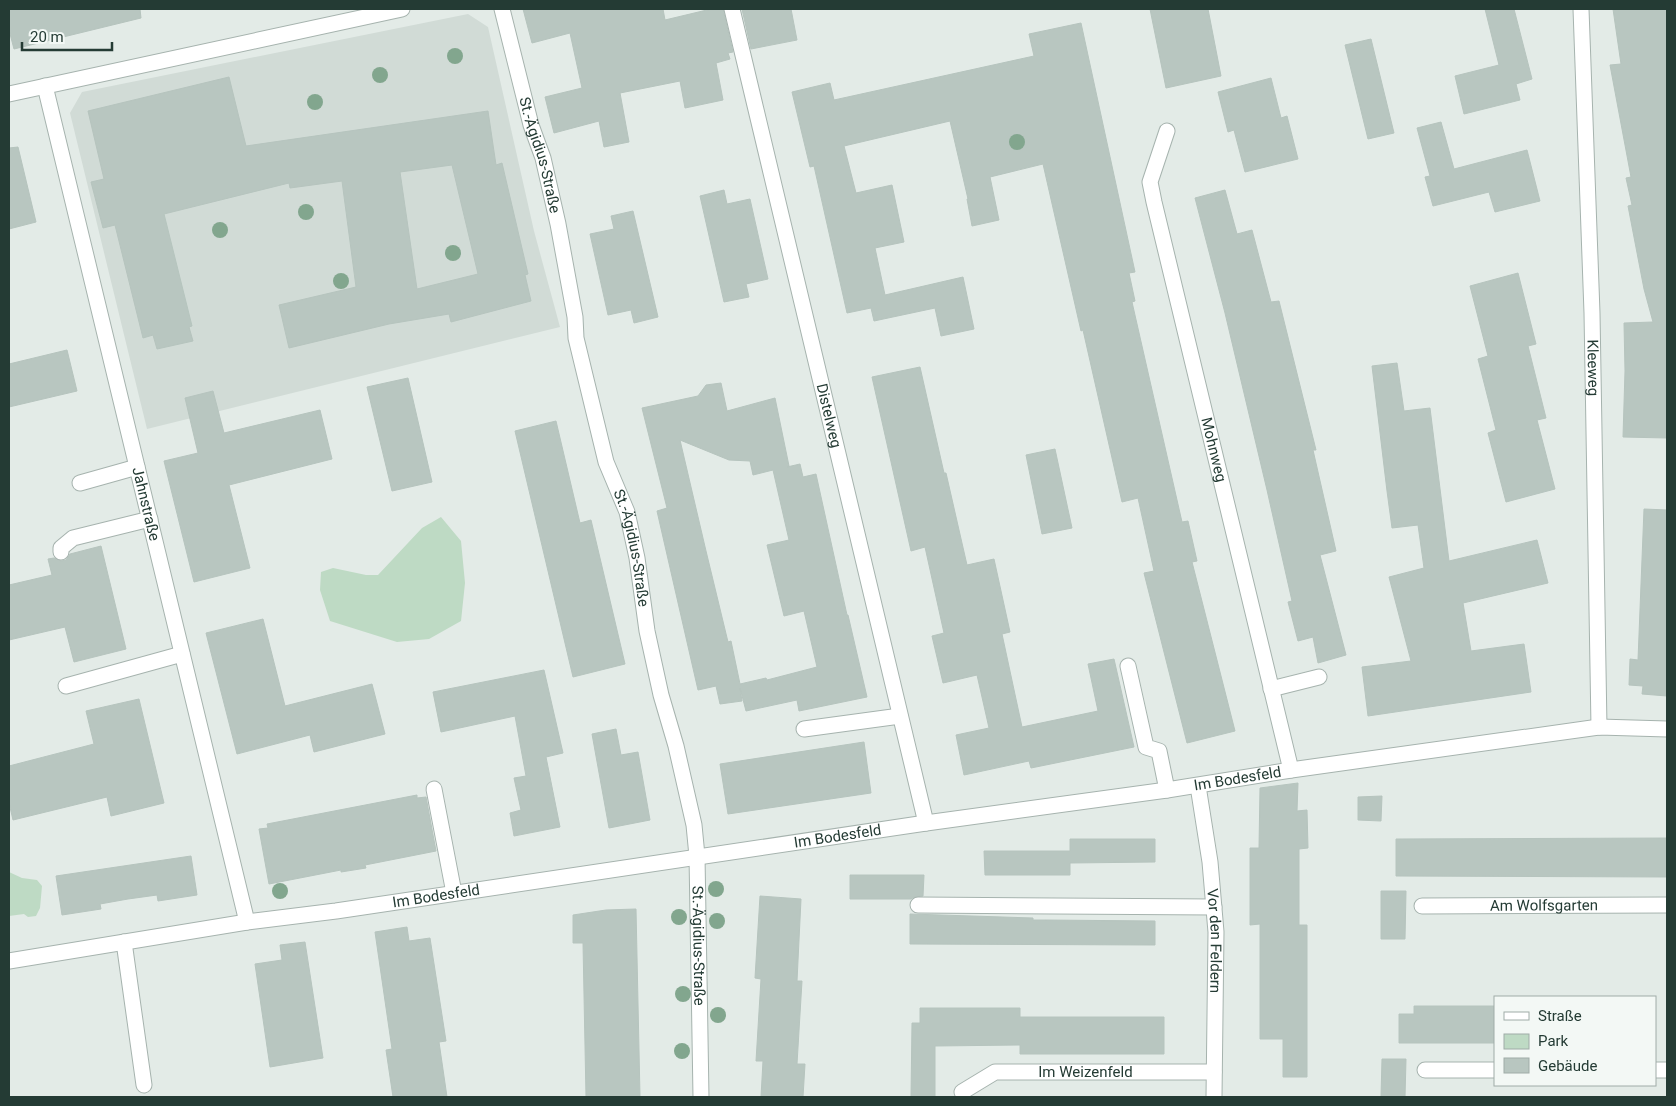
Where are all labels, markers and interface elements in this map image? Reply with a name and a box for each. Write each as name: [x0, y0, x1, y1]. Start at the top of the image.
scale bar: [22, 20, 112, 52]
text: 20 m: [30, 28, 64, 46]
street label: St.-Ägidius-Straße: [515, 95, 564, 215]
street label: Kleeweg: [1583, 339, 1602, 396]
street label: Distelweg: [813, 382, 845, 450]
street label: Mohnweg: [1197, 416, 1230, 484]
street label: Jahnstraße: [128, 465, 164, 543]
street label: St.-Ägidius-Straße: [610, 487, 653, 608]
street label: Im Bodesfeld: [1192, 763, 1282, 795]
street label: Im Bodesfeld: [793, 821, 883, 852]
street label: Im Bodesfeld: [391, 881, 481, 911]
street label: St.-Ägidius-Straße: [688, 886, 708, 1006]
street label: Vor den Feldern: [1203, 888, 1225, 993]
street label: Am Wolfsgarten: [1490, 896, 1598, 915]
legend: [1494, 996, 1656, 1086]
text: Straße: [1538, 1007, 1582, 1025]
text: Park: [1538, 1032, 1569, 1050]
text: Gebäude: [1538, 1057, 1597, 1075]
street label: Im Weizenfeld: [1038, 1063, 1133, 1081]

